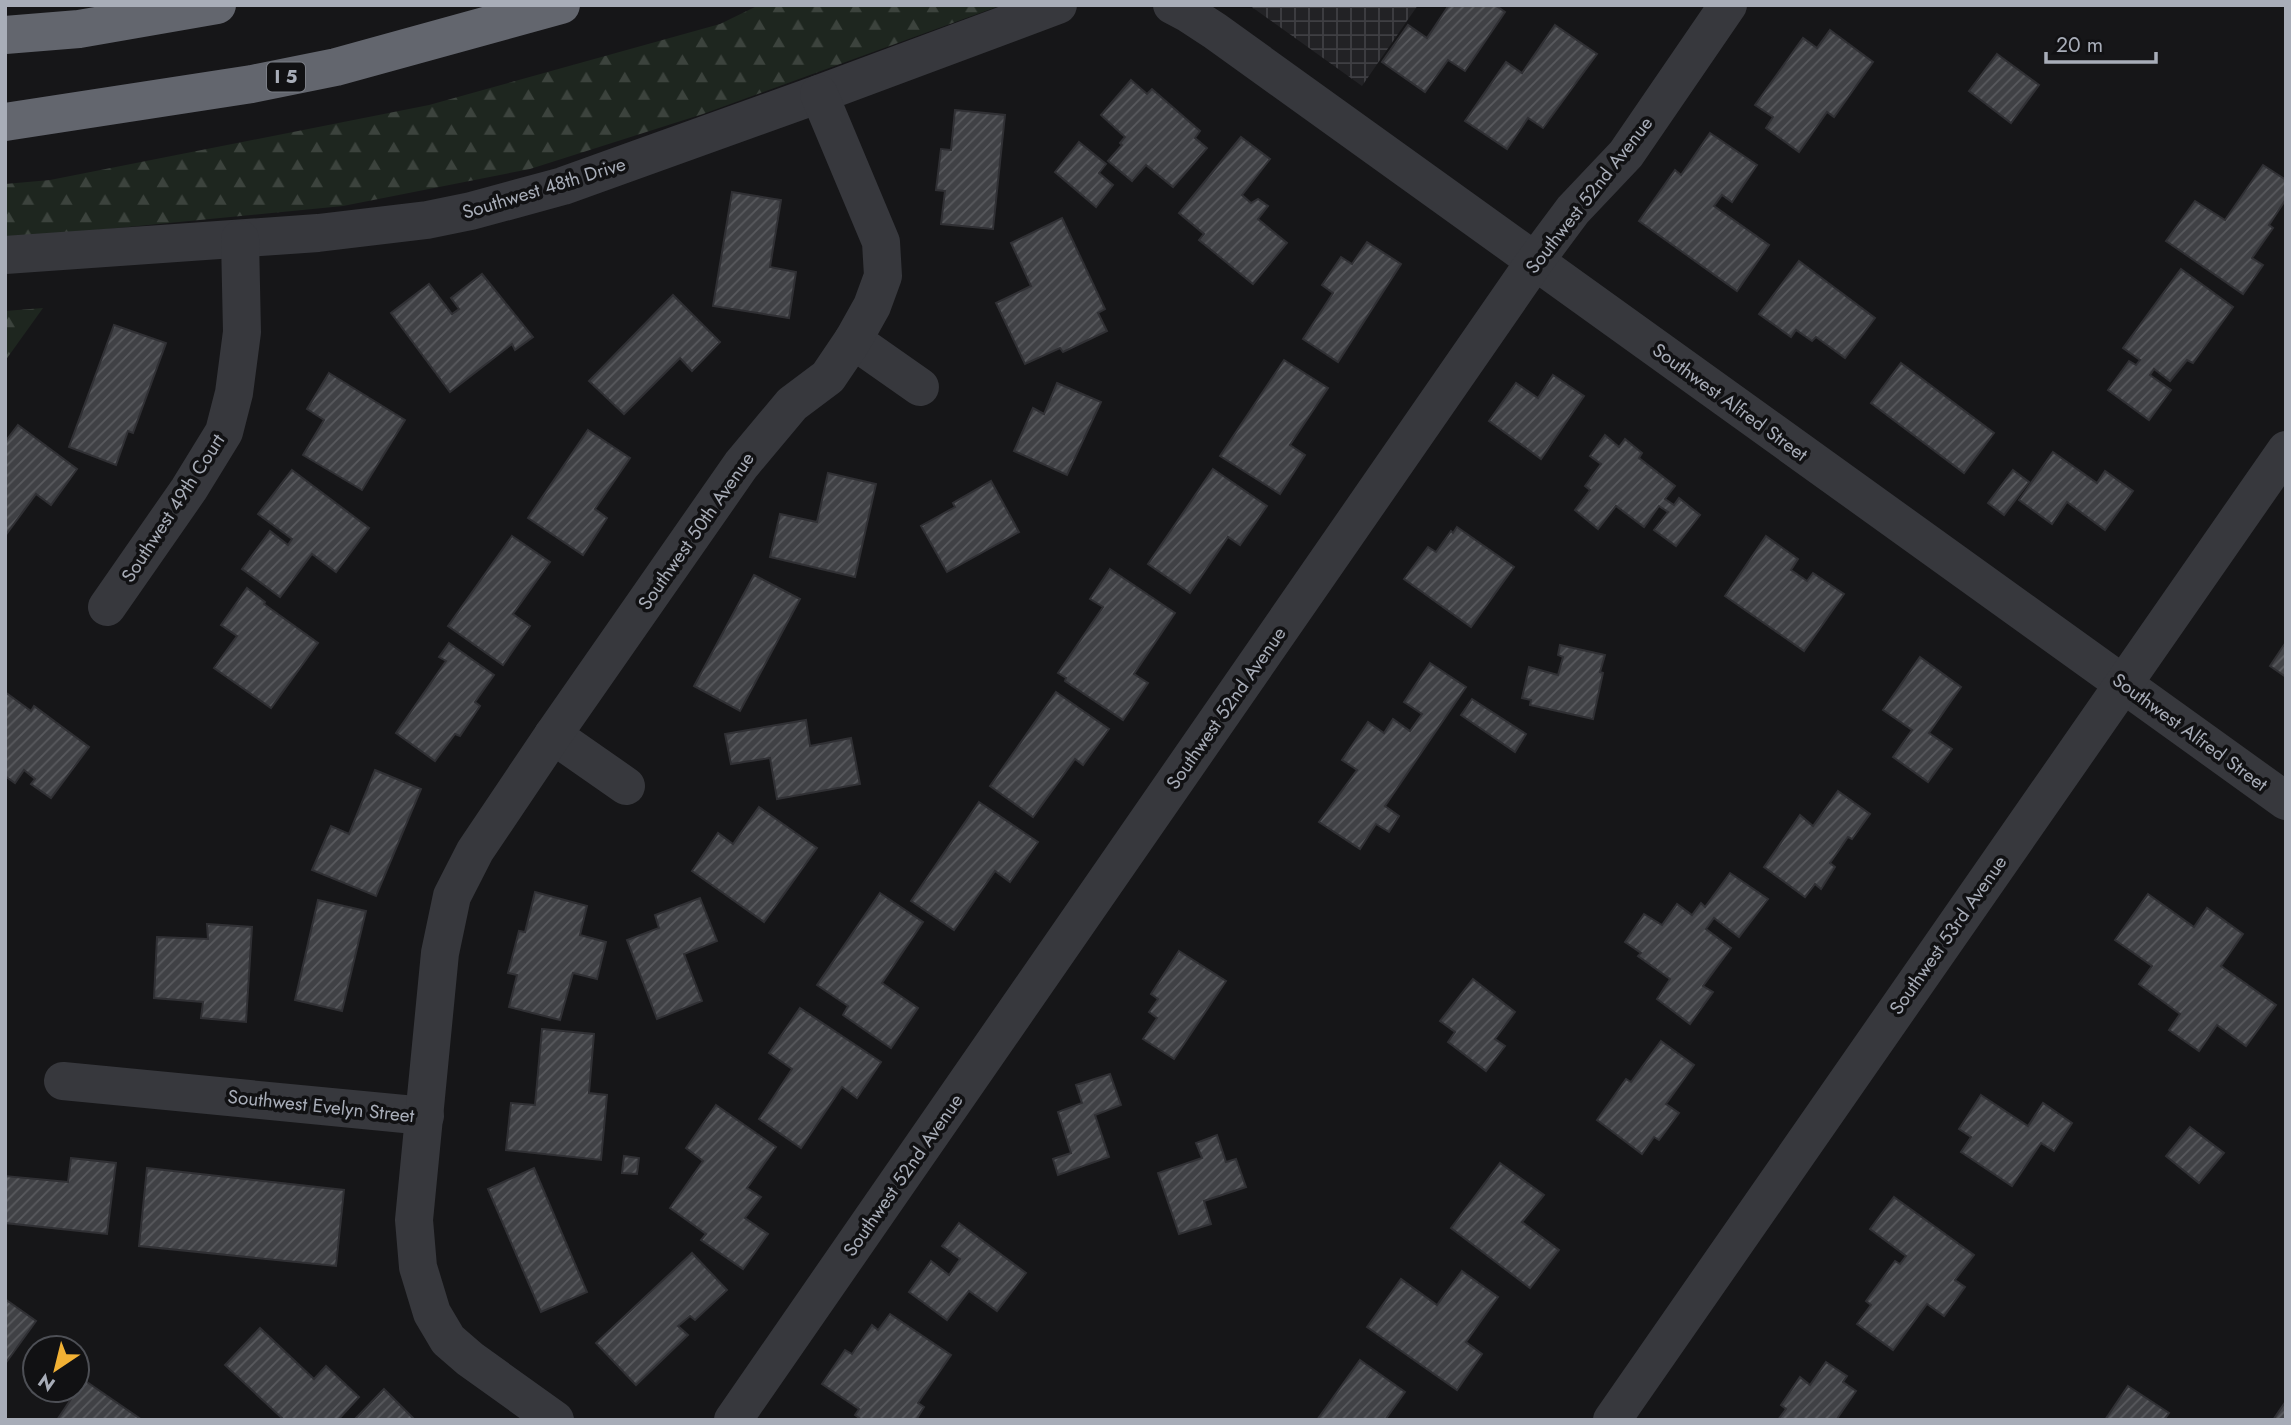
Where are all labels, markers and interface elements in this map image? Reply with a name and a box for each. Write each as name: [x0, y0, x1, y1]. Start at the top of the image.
scale bar: [2046, 21, 2156, 65]
text: 20 m: [2056, 30, 2103, 60]
road number: I 5: [267, 62, 305, 92]
street label: Southwest 52nd Avenue: [1519, 111, 1659, 279]
street label: Southwest 48th Drive: [459, 150, 629, 226]
street label: Southwest Alfred Street: [1647, 336, 1813, 468]
street label: Southwest 49th Court: [115, 428, 231, 588]
street label: Southwest 50th Avenue: [631, 446, 761, 615]
street label: Southwest 52nd Avenue: [1160, 621, 1292, 795]
street label: Southwest Alfred Street: [2107, 666, 2273, 798]
street label: Southwest 53rd Avenue: [1883, 850, 2013, 1020]
street label: Southwest Evelyn Street: [226, 1083, 416, 1129]
street label: Southwest 52nd Avenue: [837, 1088, 969, 1262]
north arrow: [21, 1334, 91, 1404]
text: N: [33, 1367, 60, 1398]

